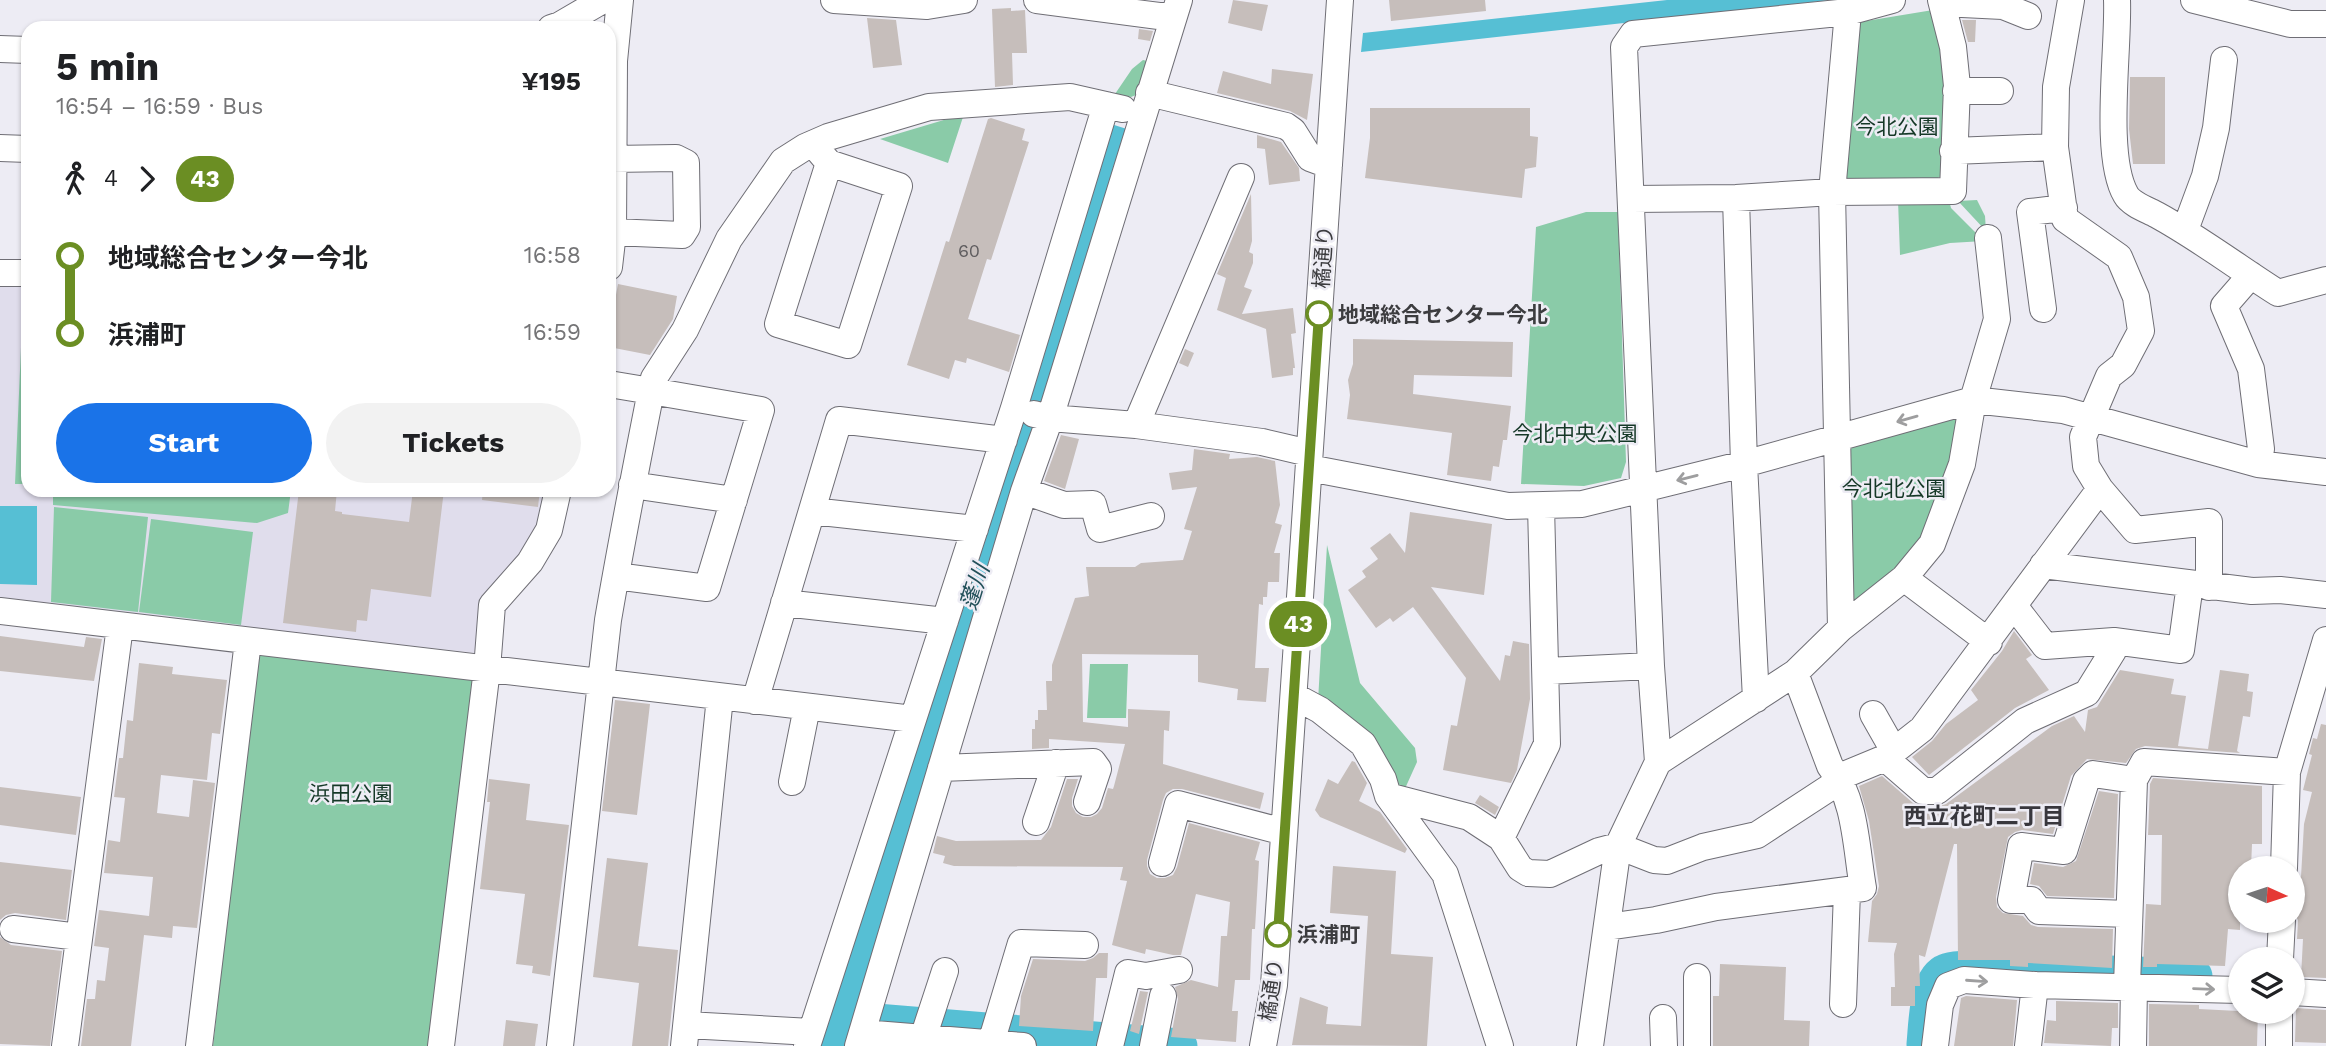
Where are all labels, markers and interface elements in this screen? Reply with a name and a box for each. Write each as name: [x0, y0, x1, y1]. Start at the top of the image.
text: 5 min: [56, 45, 159, 89]
text: ¥195: [521, 66, 581, 96]
text: 16:54 – 16:59 · Bus: [56, 93, 263, 120]
park label: 今北公園: [1855, 114, 1939, 139]
icon: walk: [56, 160, 94, 198]
icon: forward: [128, 160, 166, 198]
text: 4: [104, 165, 118, 192]
text: 43: [190, 165, 220, 193]
street label: 橘通り: [1308, 225, 1338, 289]
house number: 60: [958, 240, 980, 261]
text: 16:58: [524, 242, 581, 269]
text: 地域総合センター今北: [108, 243, 368, 273]
marker: 地域総合センター今北: [1306, 301, 1332, 327]
place label: 地域総合センター今北: [1338, 302, 1548, 327]
text: 16:59: [524, 319, 581, 346]
text: 浜浦町: [108, 320, 186, 350]
button: Start: [56, 403, 312, 483]
button: Tickets: [326, 403, 581, 483]
one-way arrow: [1896, 413, 1919, 426]
park label: 今北中央公園: [1512, 421, 1638, 446]
one-way arrow: [1676, 471, 1699, 485]
park label: 今北北公園: [1842, 476, 1947, 501]
water label: 蓬川: [955, 558, 996, 613]
line badge: 43: [1266, 601, 1330, 647]
text: 43: [1283, 610, 1313, 638]
park label: 浜田公園: [309, 781, 393, 806]
district label: 西立花町二丁目: [1904, 803, 2065, 830]
north arrow: [2228, 856, 2305, 933]
map controls: [2228, 856, 2305, 1024]
marker: 浜浦町: [1265, 921, 1291, 947]
place label: 浜浦町: [1297, 922, 1360, 947]
button: layers: [2228, 947, 2305, 1024]
street label: 橘通り: [1254, 957, 1288, 1023]
one-way arrow: [1965, 974, 1988, 987]
one-way arrow: [2193, 982, 2216, 995]

